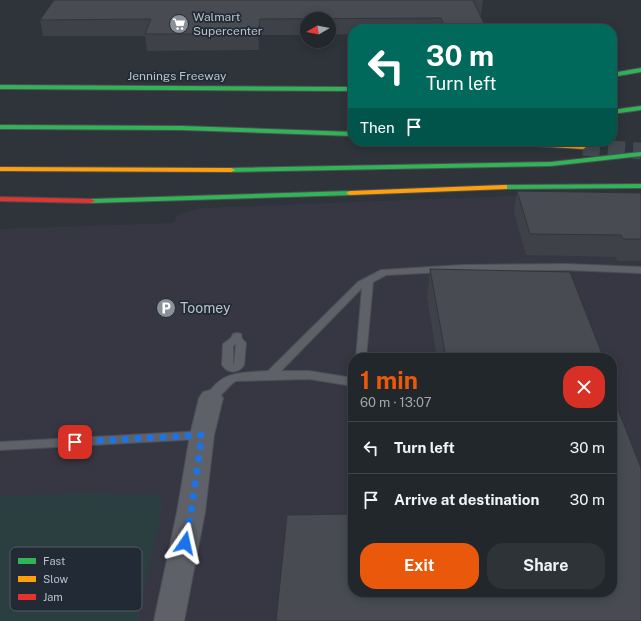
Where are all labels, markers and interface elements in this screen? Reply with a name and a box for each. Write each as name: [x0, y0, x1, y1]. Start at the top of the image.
place label: Walmart Supercenter: [193, 10, 263, 38]
north arrow: [300, 12, 336, 48]
map controls: [300, 12, 336, 48]
supermarket icon: Walmart Supercenter: [168, 13, 190, 35]
text: 30 m: [426, 39, 494, 72]
icon: left: [360, 40, 412, 92]
street label: Jennings Freeway: [128, 69, 227, 83]
text: Turn left: [426, 73, 496, 94]
icon: arrive: [403, 116, 425, 138]
text: Then: [360, 119, 395, 136]
parking icon: Toomey: [155, 297, 177, 319]
place label: Toomey: [180, 300, 231, 316]
text: 1 min: [360, 366, 418, 394]
button: close: [563, 366, 605, 408]
text: 60 m · 13:07: [360, 395, 432, 410]
pin: [58, 425, 92, 459]
icon: arrive: [64, 431, 86, 453]
icon: left: [360, 437, 382, 459]
text: Turn left: [394, 439, 455, 456]
text: 30 m: [570, 439, 605, 456]
icon: arrive: [360, 489, 382, 511]
text: Arrive at destination: [394, 491, 539, 508]
text: 30 m: [570, 491, 605, 508]
position arrow: [164, 522, 206, 564]
button: Exit: [360, 543, 479, 589]
button: Share: [487, 543, 605, 589]
legend: [10, 547, 142, 611]
text: Fast: [43, 555, 65, 567]
text: Slow: [43, 573, 69, 585]
text: Jam: [43, 591, 63, 603]

